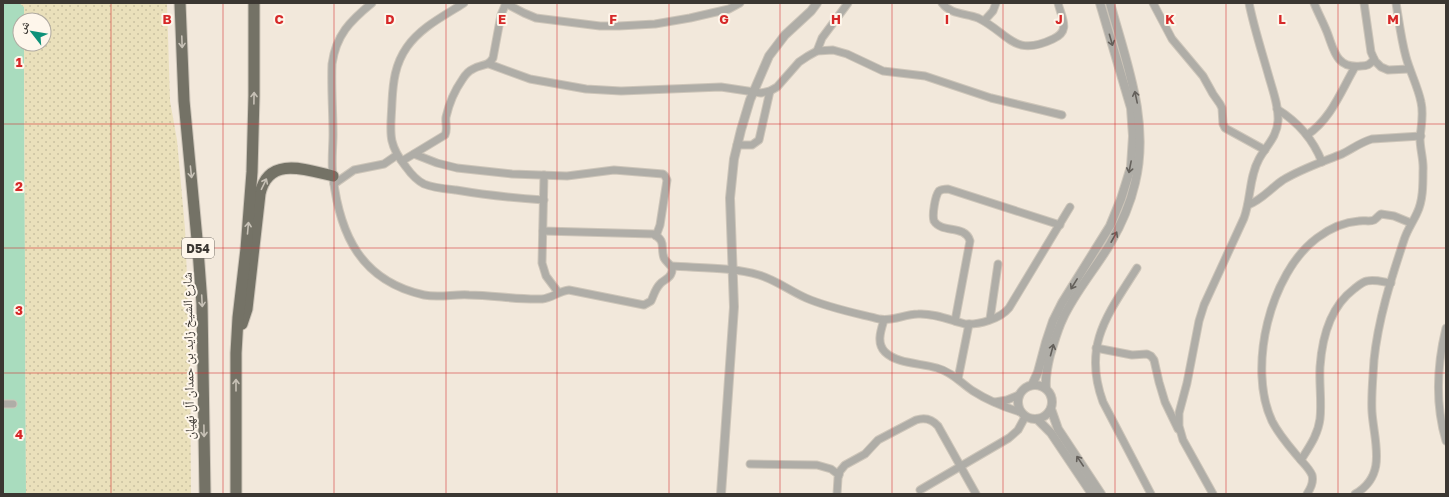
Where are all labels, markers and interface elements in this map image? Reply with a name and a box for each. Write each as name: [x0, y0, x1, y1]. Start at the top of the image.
text: B: [162, 11, 172, 27]
text: C: [274, 11, 284, 27]
text: D: [385, 11, 395, 27]
text: E: [498, 11, 506, 27]
text: F: [609, 11, 617, 27]
text: G: [719, 11, 729, 27]
text: H: [831, 11, 841, 27]
text: I: [945, 11, 949, 27]
text: J: [1055, 11, 1063, 27]
text: K: [1165, 11, 1175, 27]
text: L: [1278, 11, 1286, 27]
text: M: [1387, 11, 1399, 27]
north arrow: [12, 12, 52, 52]
text: ش: [14, 18, 33, 36]
one-way arrow: [1108, 34, 1115, 47]
one-way arrow: [178, 35, 185, 48]
text: 1: [16, 54, 23, 70]
one-way arrow: [1131, 91, 1139, 104]
one-way arrow: [250, 92, 258, 105]
one-way arrow: [1126, 160, 1134, 173]
one-way arrow: [187, 165, 195, 178]
text: 2: [15, 178, 23, 194]
one-way arrow: [261, 179, 268, 191]
one-way arrow: [244, 222, 251, 235]
one-way arrow: [1111, 231, 1118, 243]
road number: D54: [182, 238, 214, 258]
street label: شارع الشيخ زايد بن حمدان آل نهيان: [179, 272, 199, 440]
one-way arrow: [1070, 278, 1078, 290]
one-way arrow: [198, 294, 205, 307]
text: 3: [15, 302, 23, 318]
one-way arrow: [1048, 344, 1056, 357]
one-way arrow: [232, 379, 240, 392]
one-way arrow: [200, 424, 208, 437]
text: 4: [15, 426, 23, 442]
one-way arrow: [1076, 456, 1084, 467]

